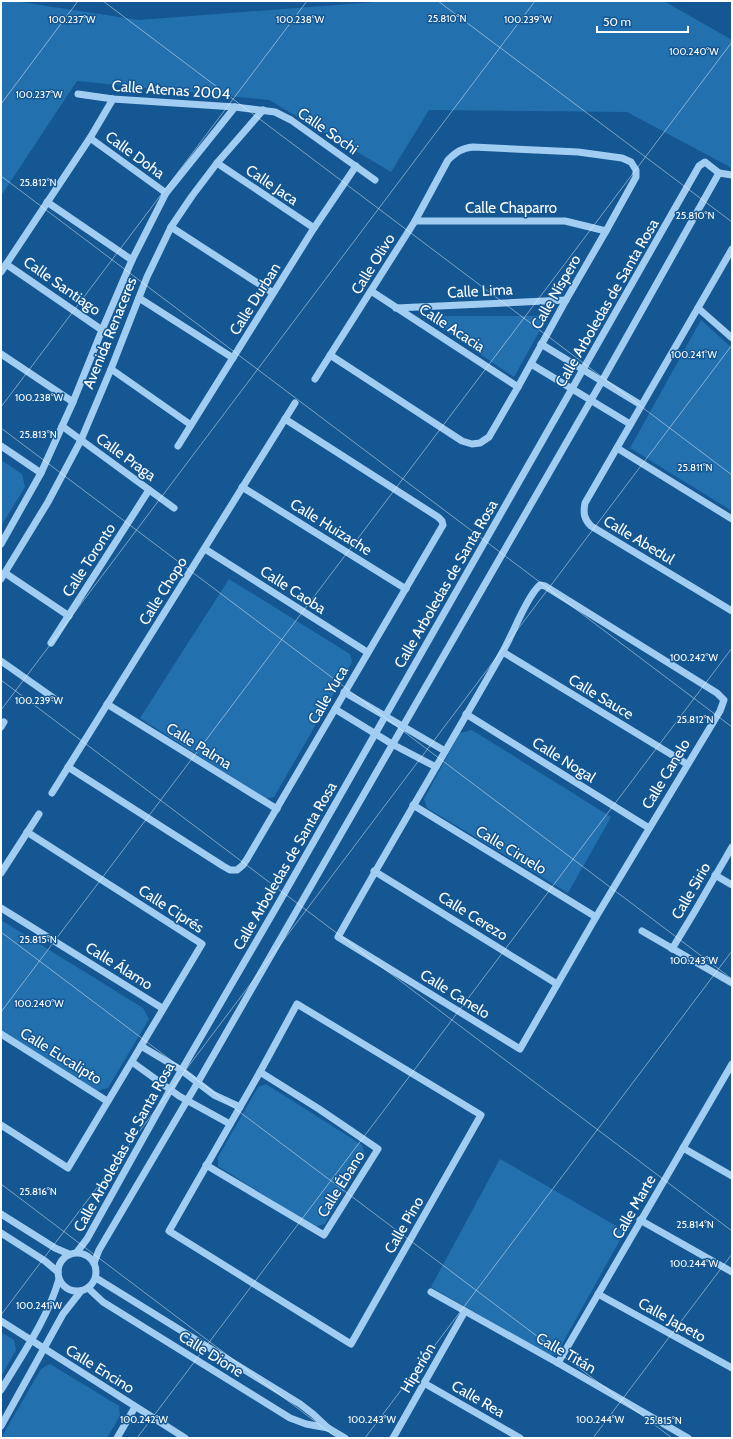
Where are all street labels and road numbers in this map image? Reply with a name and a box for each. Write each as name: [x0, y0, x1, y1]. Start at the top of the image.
street label: Calle Atenas 2004: [111, 77, 231, 103]
street label: Calle Sochi: [294, 104, 362, 158]
street label: Calle Doha: [102, 127, 169, 183]
street label: Calle Jaca: [242, 161, 302, 210]
street label: Calle Chaparro: [465, 199, 557, 217]
street label: Calle Arboledas de Santa Rosa: [551, 215, 663, 390]
street label: Calle Olivo: [347, 230, 399, 298]
street label: Calle Níspero: [527, 251, 585, 333]
street label: Calle Santiago: [20, 253, 104, 319]
street label: Calle Durban: [226, 260, 284, 338]
street label: Avenida Renaceres: [79, 274, 141, 392]
street label: Calle Lima: [447, 280, 514, 302]
street label: Calle Acacia: [416, 300, 489, 356]
street label: Calle Praga: [93, 429, 160, 485]
street label: Calle Huizache: [287, 495, 375, 559]
street label: Calle Arboledas de Santa Rosa: [390, 496, 502, 671]
street label: Calle Abedul: [600, 512, 678, 568]
street label: Calle Toronto: [59, 520, 119, 600]
street label: Calle Chopo: [135, 554, 191, 628]
street label: Calle Caoba: [257, 562, 330, 618]
street label: Calle Yuca: [304, 662, 352, 727]
street label: Calle Sauce: [565, 671, 637, 724]
street label: Calle Palma: [163, 719, 236, 774]
street label: Calle Nogal: [529, 733, 599, 787]
street label: Calle Canelo: [638, 736, 694, 812]
street label: Calle Arboledas de Santa Rosa: [229, 778, 341, 953]
street label: Calle Ciruelo: [472, 822, 550, 878]
street label: Calle Sirio: [668, 859, 714, 923]
street label: Calle Ciprés: [135, 881, 207, 937]
street label: Calle Cerezo: [435, 888, 511, 944]
street label: Calle Álamo: [82, 937, 156, 994]
street label: Calle Canelo: [417, 966, 493, 1022]
street label: Calle Eucalipto: [17, 1024, 105, 1088]
street label: Calle Arboledas de Santa Rosa: [70, 1058, 179, 1235]
street label: Calle Ébano: [313, 1147, 369, 1221]
street label: Calle Marte: [608, 1171, 660, 1242]
street label: Calle Pino: [381, 1193, 427, 1257]
street label: Calle Japeto: [635, 1294, 709, 1346]
street label: Calle Dione: [175, 1327, 247, 1381]
street label: Calle Titán: [533, 1329, 599, 1377]
street label: Hiperión: [397, 1340, 439, 1396]
street label: Calle Encino: [62, 1341, 138, 1397]
street label: Calle Rea: [448, 1377, 508, 1422]

